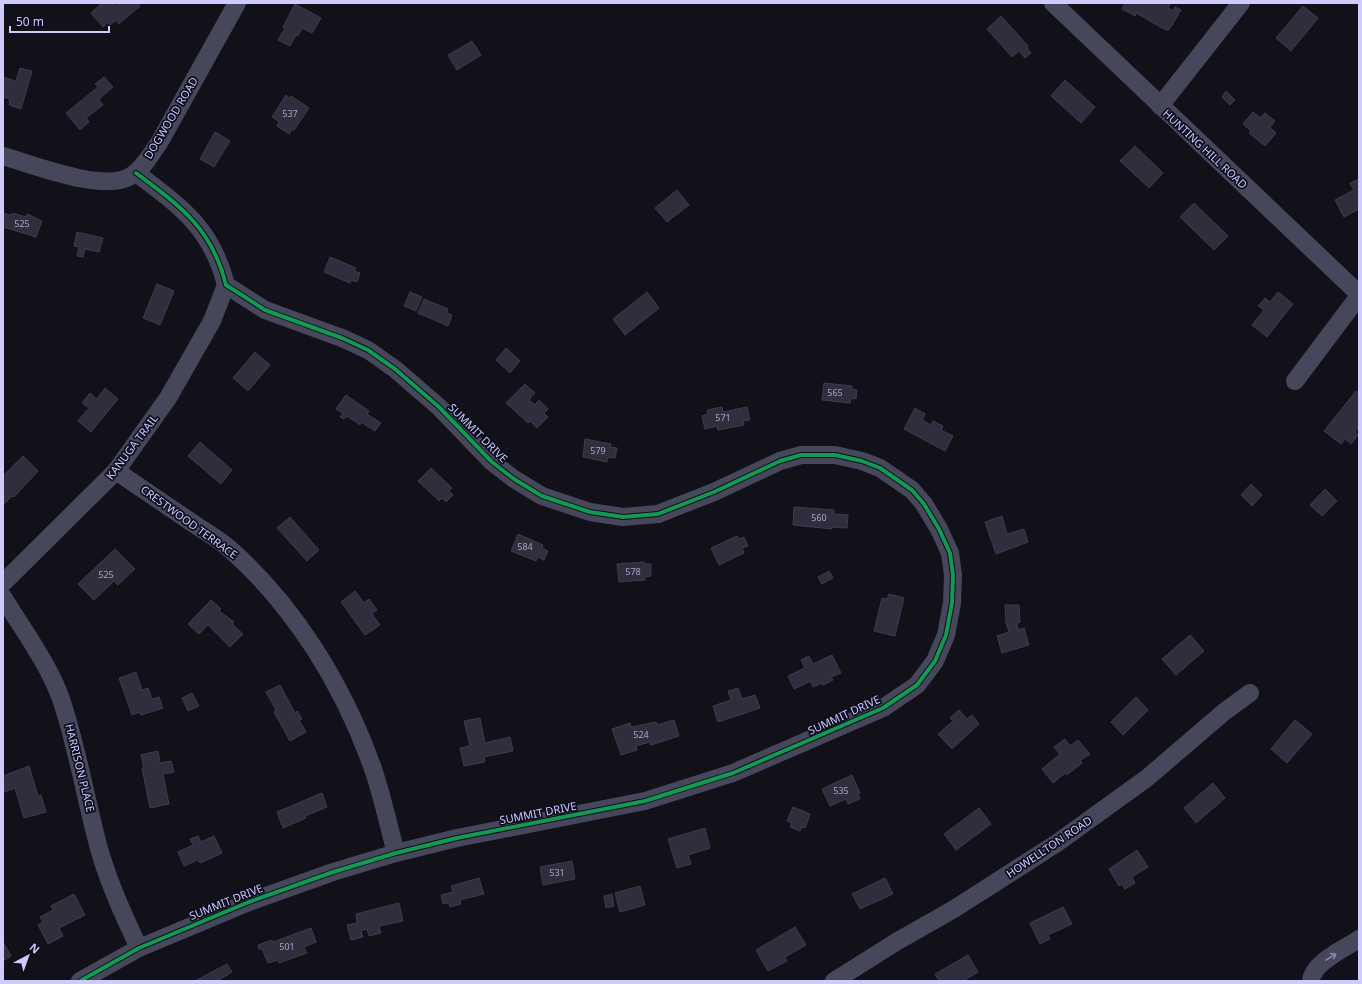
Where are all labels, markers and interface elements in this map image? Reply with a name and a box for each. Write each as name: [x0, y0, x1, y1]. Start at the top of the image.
scale bar: [10, 8, 109, 34]
text: 50 m: [16, 13, 44, 30]
street label: DOGWOOD ROAD: [140, 74, 201, 162]
street label: HUNTING HILL ROAD: [1160, 106, 1251, 192]
house number: 537: [282, 107, 298, 120]
house number: 525: [14, 217, 30, 230]
house number: 565: [827, 386, 843, 399]
street label: SUMMIT DRIVE: [445, 400, 511, 466]
street label: KANUGA TRAIL: [102, 411, 161, 482]
house number: 571: [715, 411, 731, 424]
house number: 579: [590, 444, 606, 457]
street label: CRESTWOOD TERRACE: [138, 481, 241, 562]
house number: 560: [811, 511, 827, 524]
house number: 584: [517, 540, 533, 553]
house number: 578: [625, 565, 641, 578]
house number: 525: [98, 568, 114, 581]
street label: SUMMIT DRIVE: [805, 691, 882, 738]
street label: HARRISON PLACE: [62, 722, 99, 814]
house number: 524: [633, 728, 649, 741]
house number: 535: [833, 784, 849, 797]
street label: SUMMIT DRIVE: [498, 798, 578, 827]
street label: HOWELLTON ROAD: [1003, 812, 1094, 881]
house number: 531: [549, 866, 565, 879]
street label: SUMMIT DRIVE: [187, 880, 265, 923]
north arrow: [8, 936, 48, 976]
text: N: [27, 939, 43, 957]
house number: 501: [279, 940, 295, 953]
one-way arrow: [1325, 952, 1337, 960]

